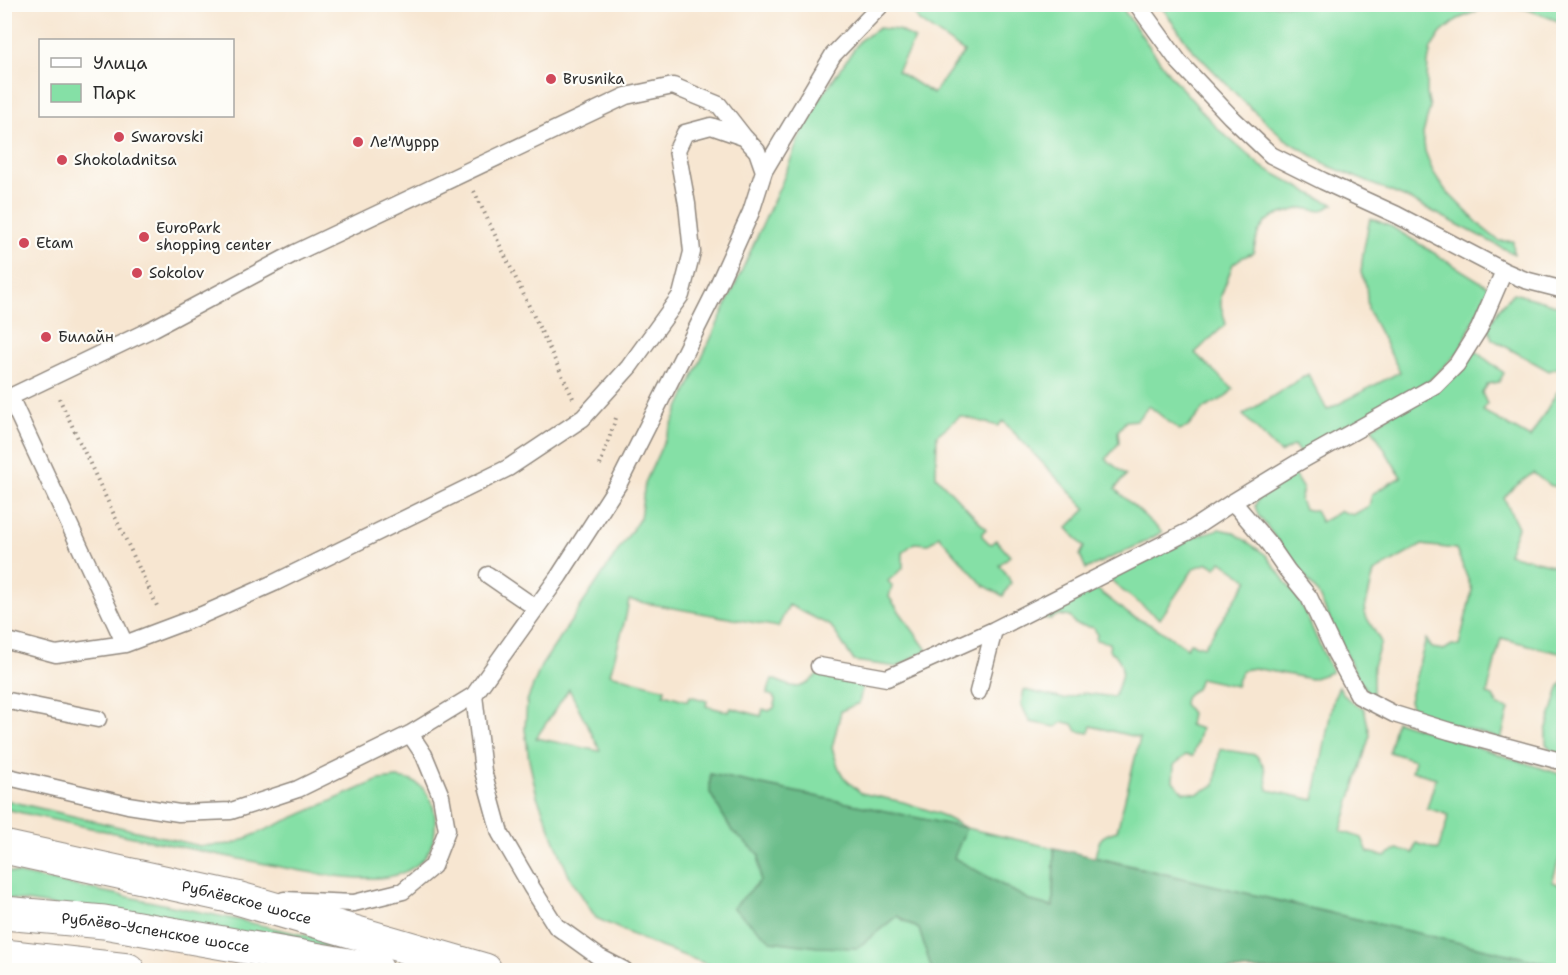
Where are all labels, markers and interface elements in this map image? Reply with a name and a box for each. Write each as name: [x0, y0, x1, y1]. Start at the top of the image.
legend: [39, 39, 234, 117]
text: Улица: [93, 51, 147, 75]
place label: Brusnika: [563, 69, 625, 89]
marker: Brusnika: [544, 72, 558, 86]
text: Парк: [93, 81, 136, 105]
place label: Swarovski: [131, 127, 203, 147]
marker: Swarovski: [112, 130, 126, 144]
place label: Ле'Муррр: [370, 132, 439, 152]
marker: Ле'Муррр: [351, 135, 365, 149]
place label: Shokoladnitsa: [74, 150, 177, 170]
marker: Shokoladnitsa: [55, 153, 69, 167]
place label: EuroPark shopping center: [156, 218, 272, 255]
marker: EuroPark shopping center: [137, 230, 151, 244]
place label: Etam: [36, 233, 74, 253]
marker: Etam: [17, 236, 31, 250]
place label: Sokolov: [149, 263, 204, 283]
marker: Sokolov: [130, 266, 144, 280]
place label: Билайн: [58, 327, 114, 347]
marker: Билайн: [39, 330, 53, 344]
street label: Рублёвское шоссе: [180, 876, 314, 929]
street label: Рублёво-Успенское шоссе: [60, 908, 251, 957]

